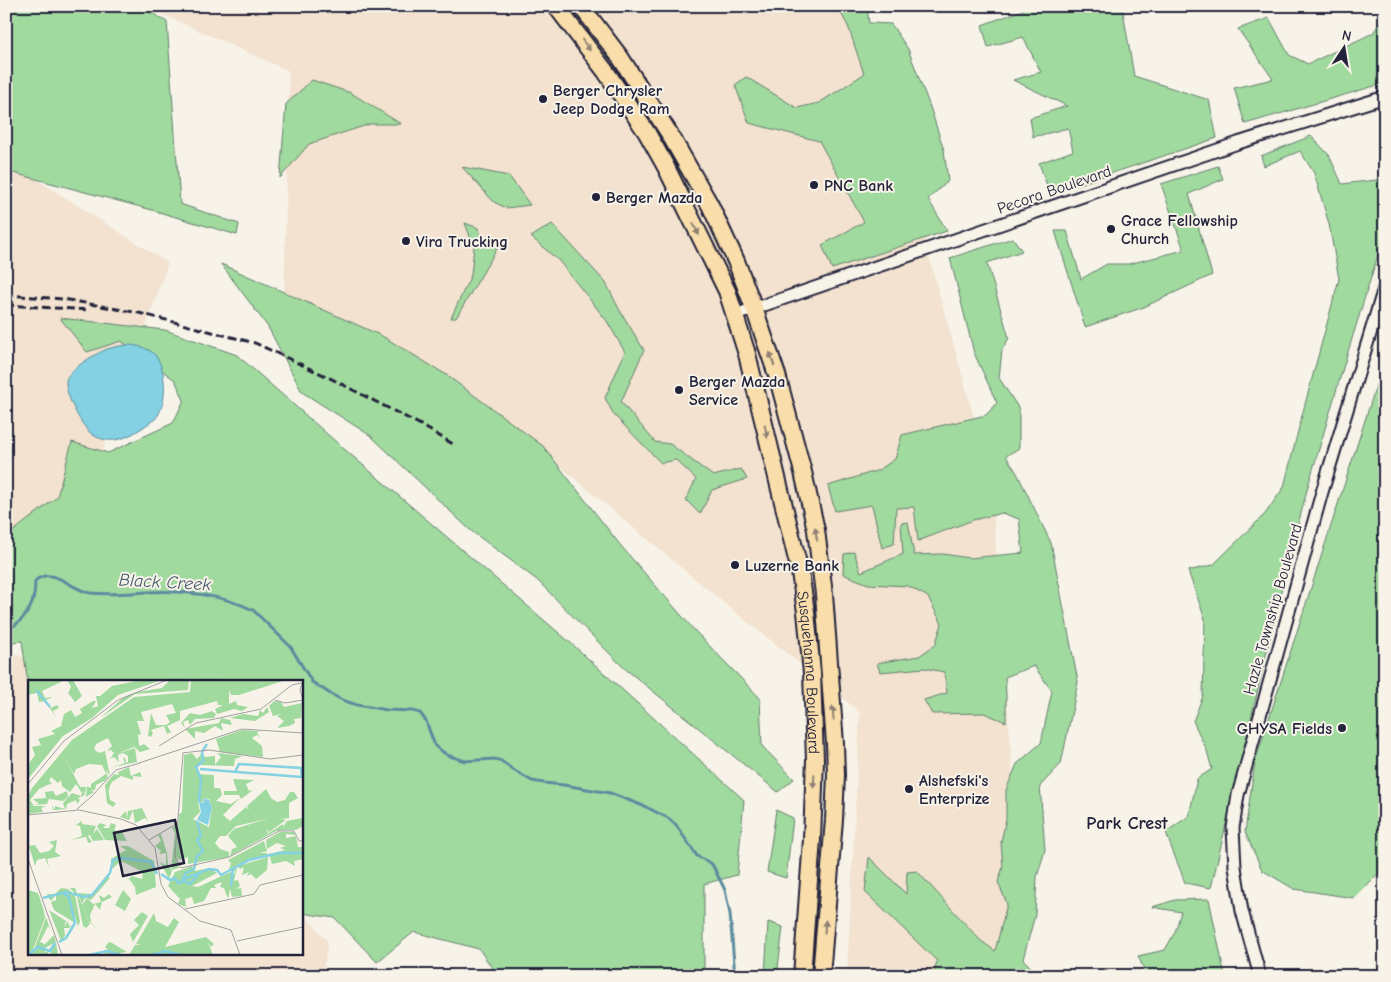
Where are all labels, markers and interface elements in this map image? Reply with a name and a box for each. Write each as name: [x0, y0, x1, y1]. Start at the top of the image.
north arrow: [1318, 22, 1368, 72]
text: N: [1340, 27, 1353, 45]
one-way arrow: [580, 38, 591, 51]
place label: Berger Chrysler Jeep Dodge Ram: [553, 82, 669, 118]
marker: Berger Chrysler Jeep Dodge Ram: [537, 93, 549, 105]
street label: Pecora Boulevard: [995, 162, 1114, 218]
place label: PNC Bank: [824, 177, 893, 195]
marker: PNC Bank: [808, 179, 820, 191]
place label: Berger Mazda: [606, 189, 702, 207]
marker: Berger Mazda: [590, 191, 602, 203]
place label: Grace Fellowship Church: [1121, 212, 1238, 248]
one-way arrow: [692, 221, 700, 236]
marker: Grace Fellowship Church: [1105, 223, 1117, 235]
place label: Vira Trucking: [416, 233, 508, 251]
marker: Vira Trucking: [400, 235, 412, 247]
one-way arrow: [767, 352, 775, 367]
place label: Berger Mazda Service: [689, 373, 785, 409]
marker: Berger Mazda Service: [673, 384, 685, 396]
one-way arrow: [762, 423, 770, 438]
street label: Hazle Township Boulevard: [1240, 522, 1306, 697]
one-way arrow: [812, 525, 820, 541]
place label: Luzerne Bank: [745, 557, 839, 575]
marker: Luzerne Bank: [729, 559, 741, 571]
water label: Black Creek: [118, 570, 212, 595]
street label: Susquehanna Boulevard: [793, 590, 823, 754]
inset map: [28, 680, 302, 954]
one-way arrow: [829, 704, 837, 720]
place label: GHYSA Fields: [1237, 720, 1332, 738]
marker: GHYSA Fields: [1336, 722, 1348, 734]
place label: Alshefski's Enterprize: [919, 772, 990, 808]
one-way arrow: [810, 773, 818, 789]
marker: Alshefski's Enterprize: [903, 783, 915, 795]
district label: Park Crest: [1086, 813, 1169, 834]
one-way arrow: [821, 919, 829, 935]

